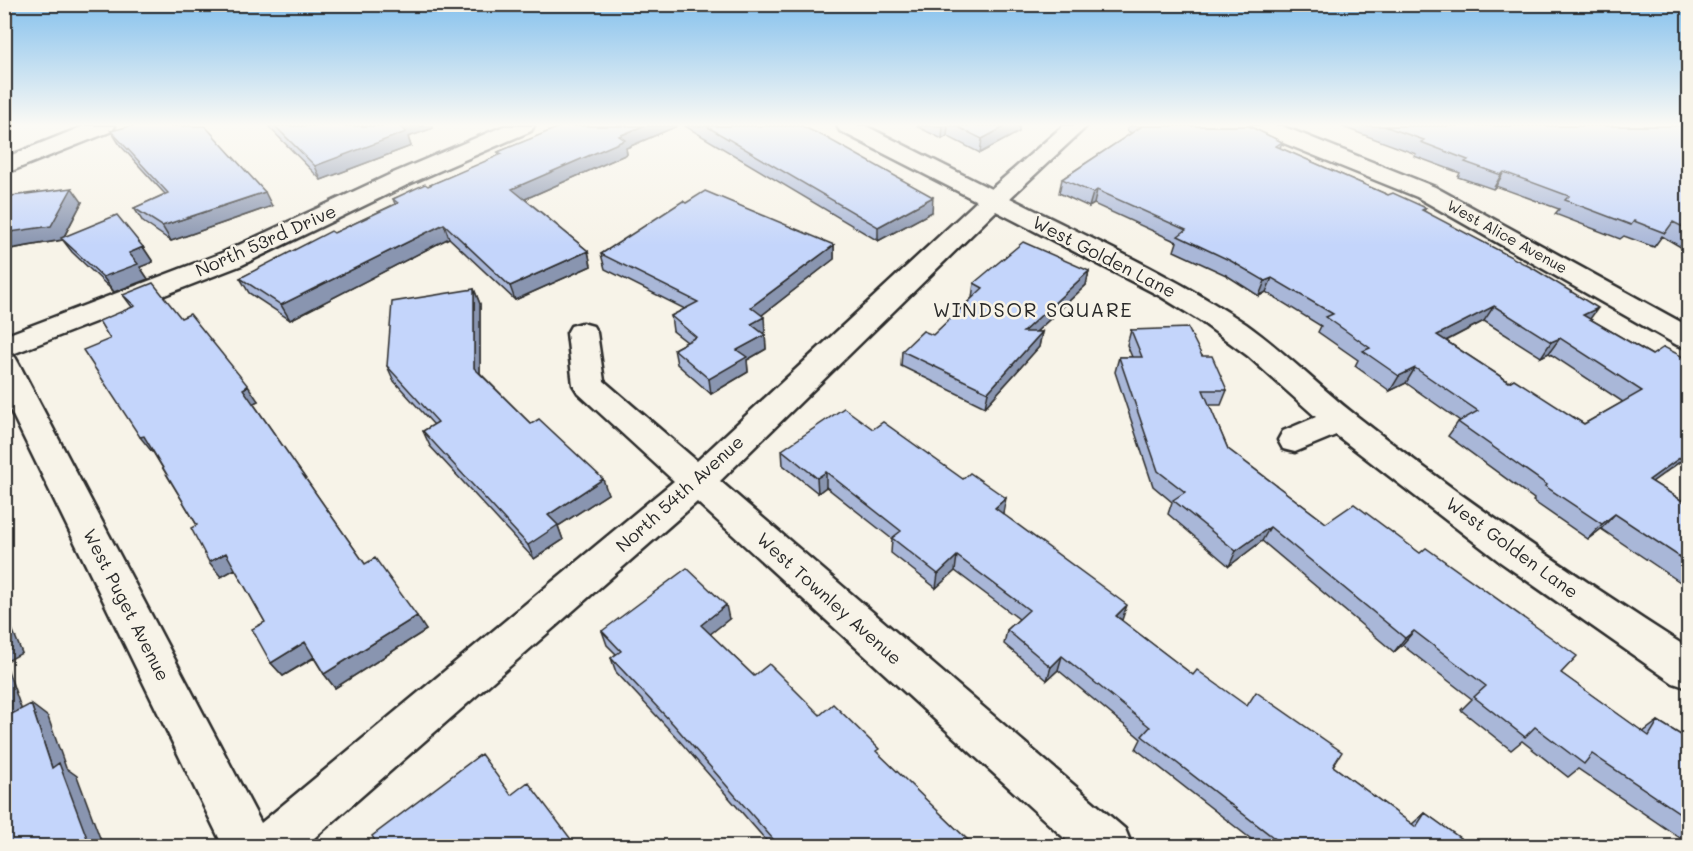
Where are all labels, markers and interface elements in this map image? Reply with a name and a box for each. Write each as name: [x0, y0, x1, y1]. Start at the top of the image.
street label: West Alice Avenue: [1444, 195, 1571, 278]
street label: North 53rd Drive: [191, 198, 340, 282]
street label: West Golden Lane: [1029, 210, 1180, 303]
district label: WINDSOR SQUARE: [933, 296, 1133, 322]
street label: North 54th Avenue: [610, 429, 748, 557]
street label: West Golden Lane: [1442, 491, 1584, 603]
street label: West Puget Avenue: [78, 524, 176, 685]
street label: West Townley Avenue: [752, 527, 907, 670]

